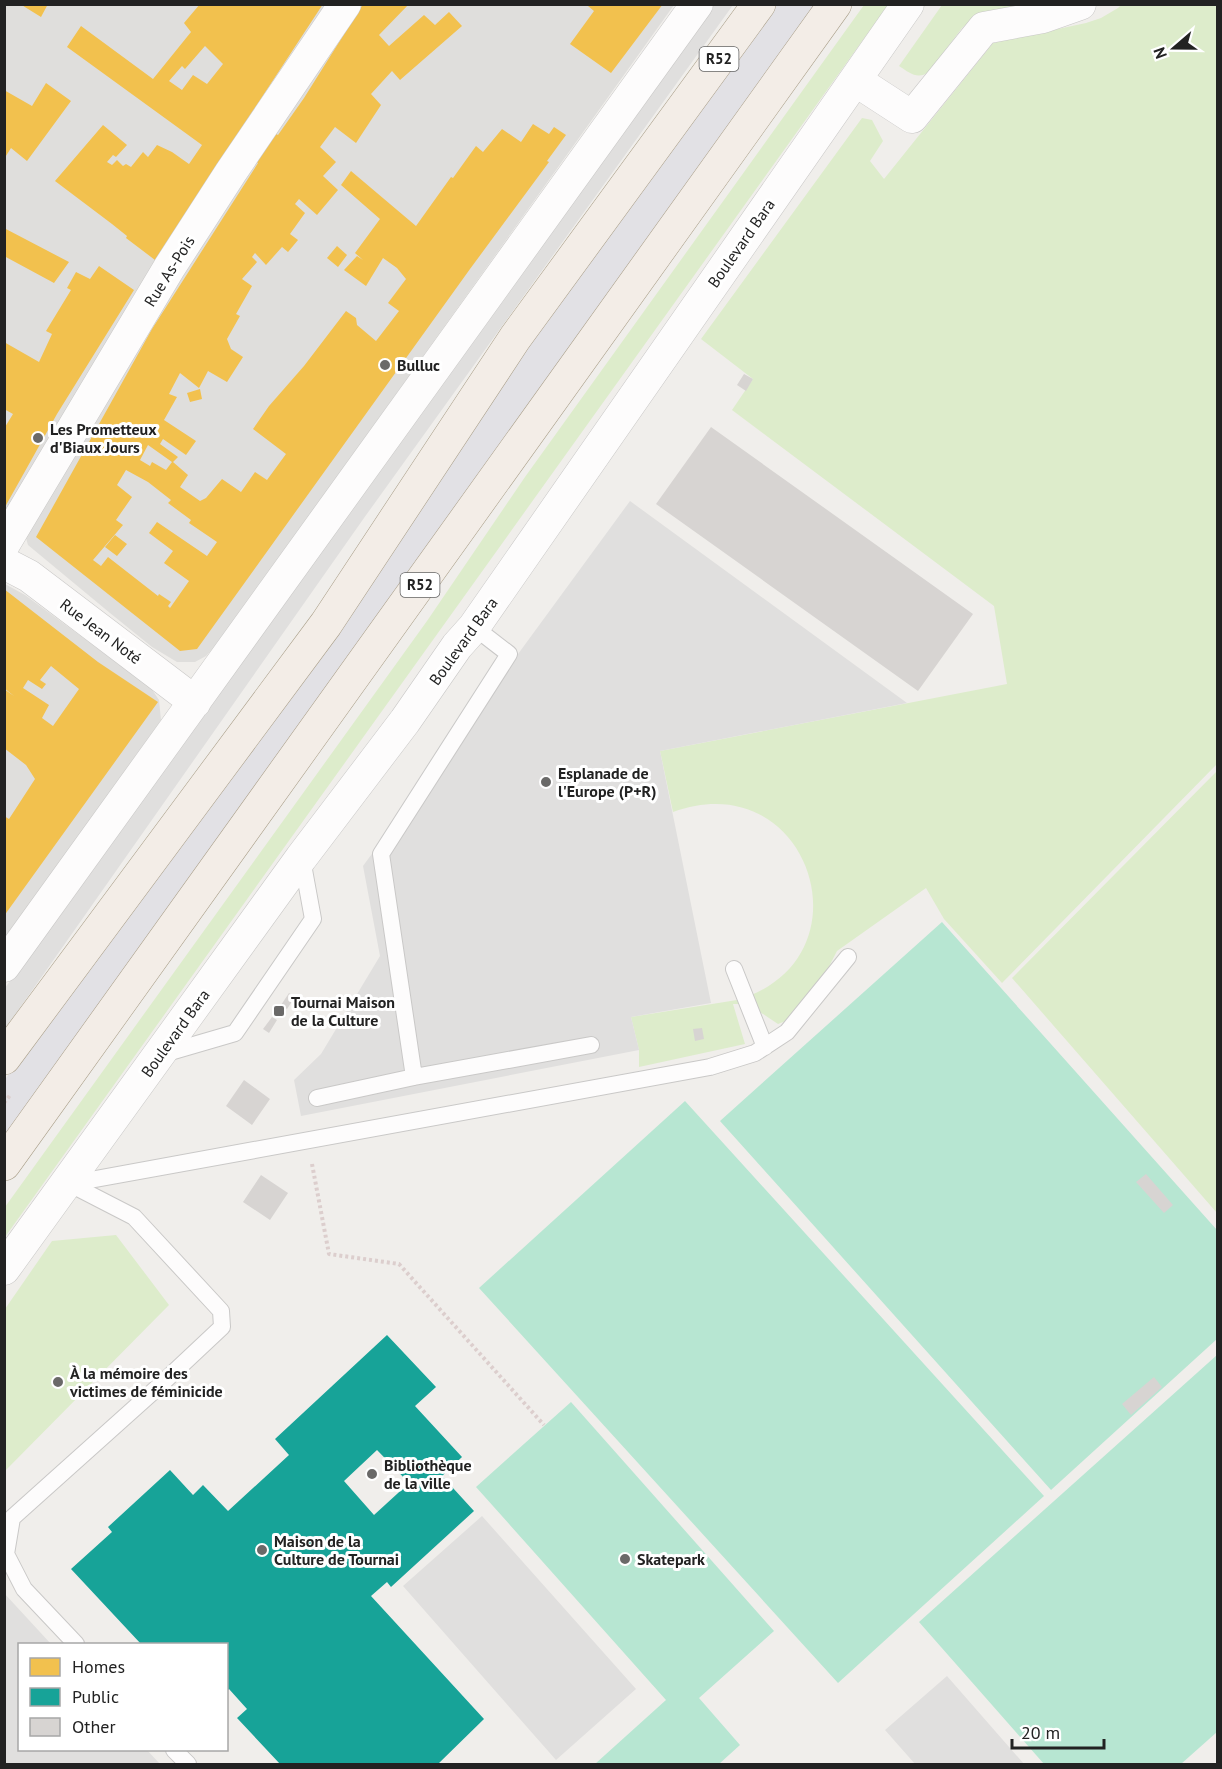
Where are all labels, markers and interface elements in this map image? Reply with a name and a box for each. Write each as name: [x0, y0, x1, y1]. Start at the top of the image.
north arrow: [1144, 18, 1204, 78]
text: N: [1149, 45, 1171, 61]
road number: R52: [700, 47, 738, 71]
street label: Boulevard Bara: [703, 195, 779, 291]
street label: Rue As-Pois: [139, 232, 199, 310]
place label: Bulluc: [397, 355, 440, 375]
marker: Bulluc: [378, 358, 392, 372]
place label: Les Prometteux d'Biaux Jours: [50, 419, 157, 457]
marker: Les Prometteux d'Biaux Jours: [31, 431, 45, 445]
road number: R52: [400, 573, 440, 597]
street label: Boulevard Bara: [424, 593, 502, 689]
street label: Rue Jean Noté: [56, 594, 146, 668]
place label: Esplanade de l'Europe (P+R): [558, 763, 656, 801]
marker: Esplanade de l'Europe (P+R): [539, 775, 553, 789]
street label: Boulevard Bara: [136, 985, 214, 1081]
place label: Tournai Maison de la Culture: [291, 992, 395, 1030]
marker: Tournai Maison de la Culture: [272, 1004, 286, 1018]
place label: À la mémoire des victimes de féminicide: [69, 1363, 223, 1401]
marker: À la mémoire des victimes de féminicide: [51, 1375, 65, 1389]
place label: Bibliothèque de la ville: [384, 1455, 472, 1493]
marker: Bibliothèque de la ville: [365, 1467, 379, 1481]
place label: Maison de la Culture de Tournai: [274, 1531, 399, 1569]
marker: Maison de la Culture de Tournai: [255, 1543, 269, 1557]
place label: Skatepark: [637, 1549, 705, 1569]
marker: Skatepark: [618, 1552, 632, 1566]
legend: [18, 1643, 228, 1751]
text: Homes: [72, 1655, 125, 1678]
text: Public: [72, 1685, 119, 1708]
scale bar: [1012, 1712, 1104, 1750]
text: Other: [72, 1715, 116, 1738]
text: 20 m: [1021, 1721, 1060, 1744]

